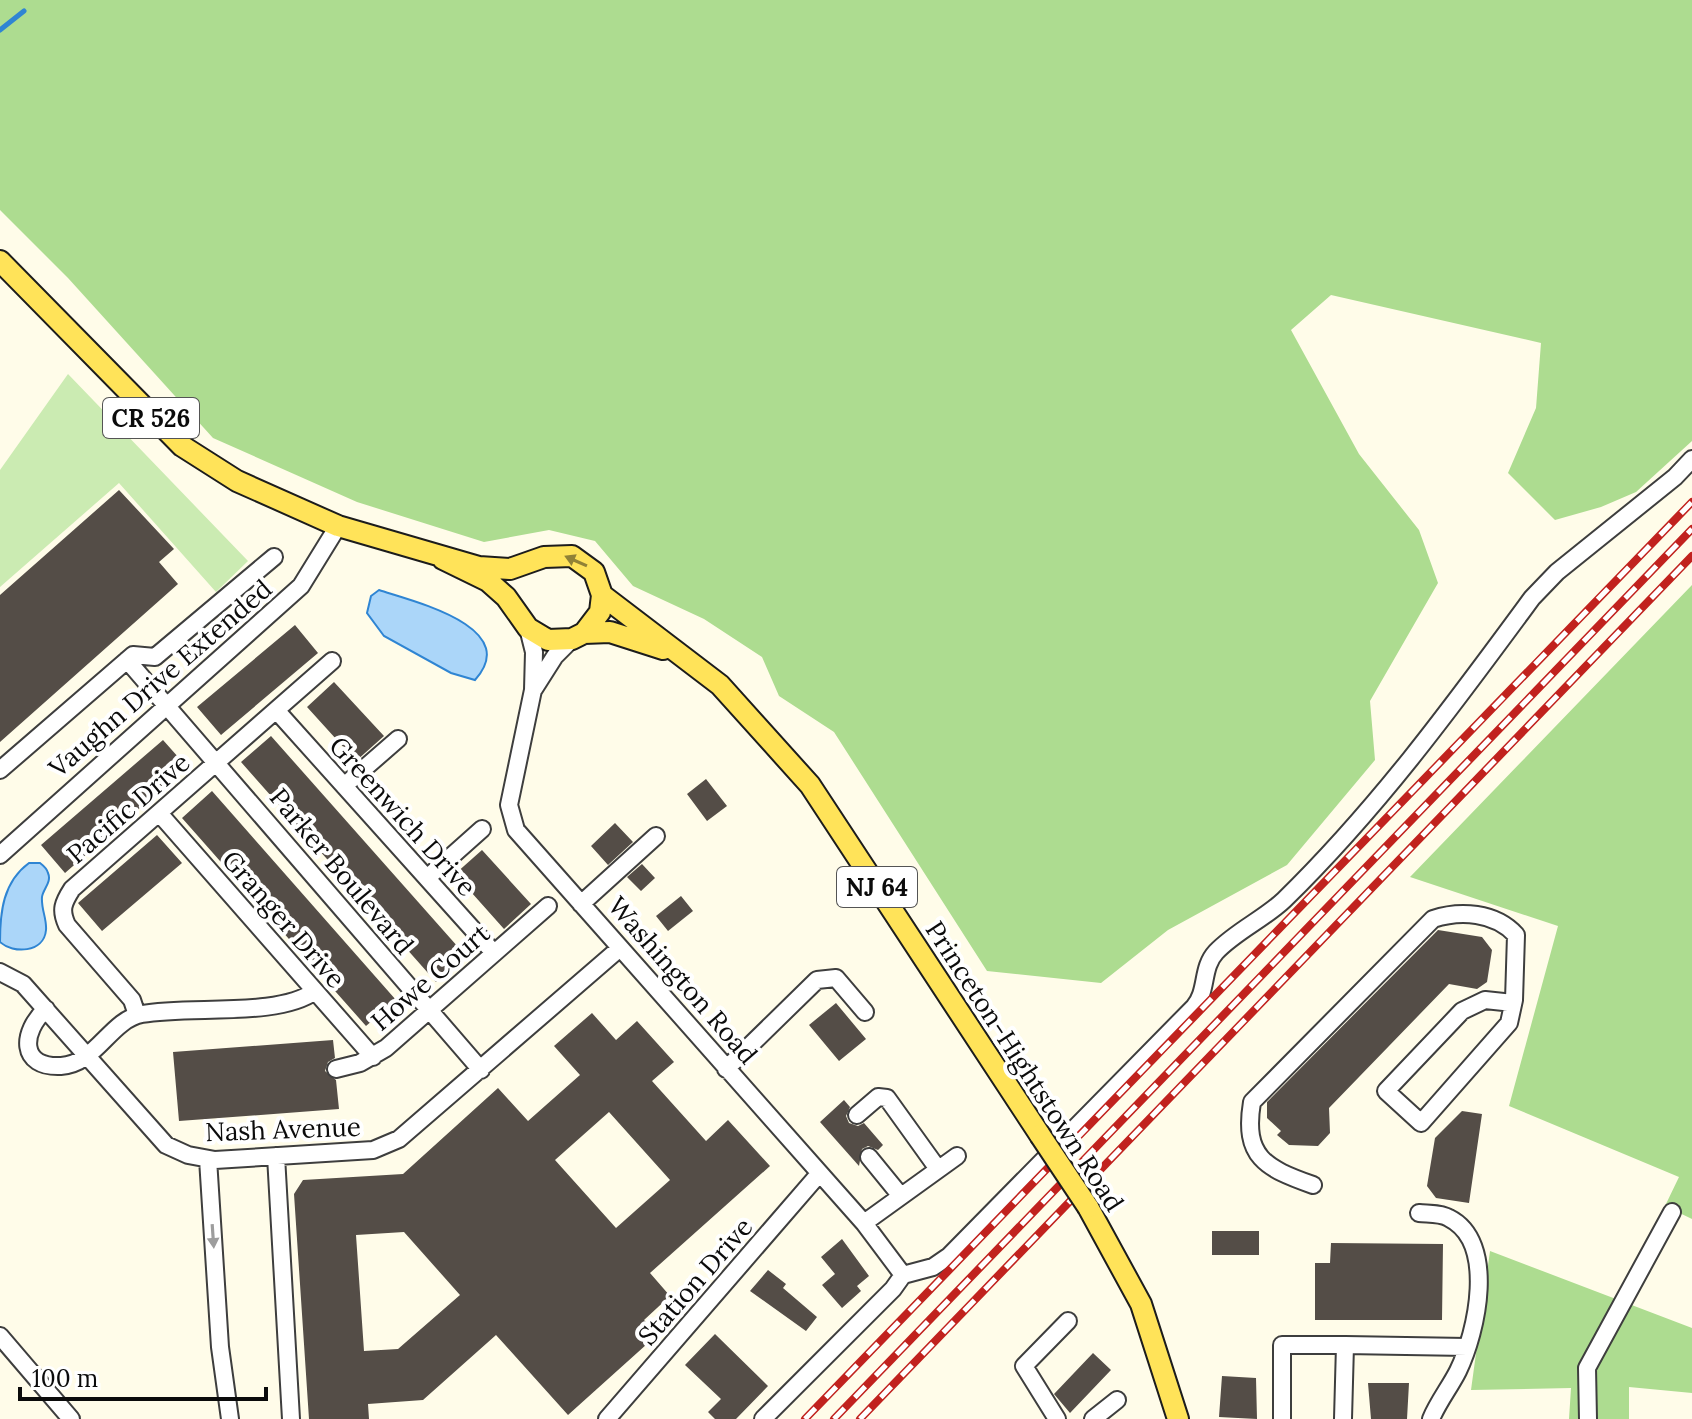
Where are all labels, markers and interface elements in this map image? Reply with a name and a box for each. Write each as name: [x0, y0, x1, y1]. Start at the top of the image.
road number: CR 526: [103, 398, 199, 438]
one-way arrow: [564, 554, 587, 567]
street label: Vaughn Drive Extended: [41, 572, 278, 785]
street label: Greenwich Drive: [323, 729, 483, 903]
street label: Pacific Drive: [60, 746, 196, 870]
street label: Parker Boulevard: [263, 781, 421, 961]
street label: Granger Drive: [215, 843, 353, 995]
road number: NJ 64: [837, 867, 917, 907]
street label: Washington Road: [601, 889, 765, 1071]
street label: Princeton-Hightstown Road: [919, 915, 1131, 1217]
street label: Howe Court: [364, 916, 496, 1038]
street label: Nash Avenue: [205, 1110, 361, 1148]
street label: Station Drive: [631, 1210, 759, 1352]
one-way arrow: [207, 1224, 220, 1249]
scale bar: [20, 1351, 266, 1401]
text: 100 m: [32, 1363, 98, 1394]

